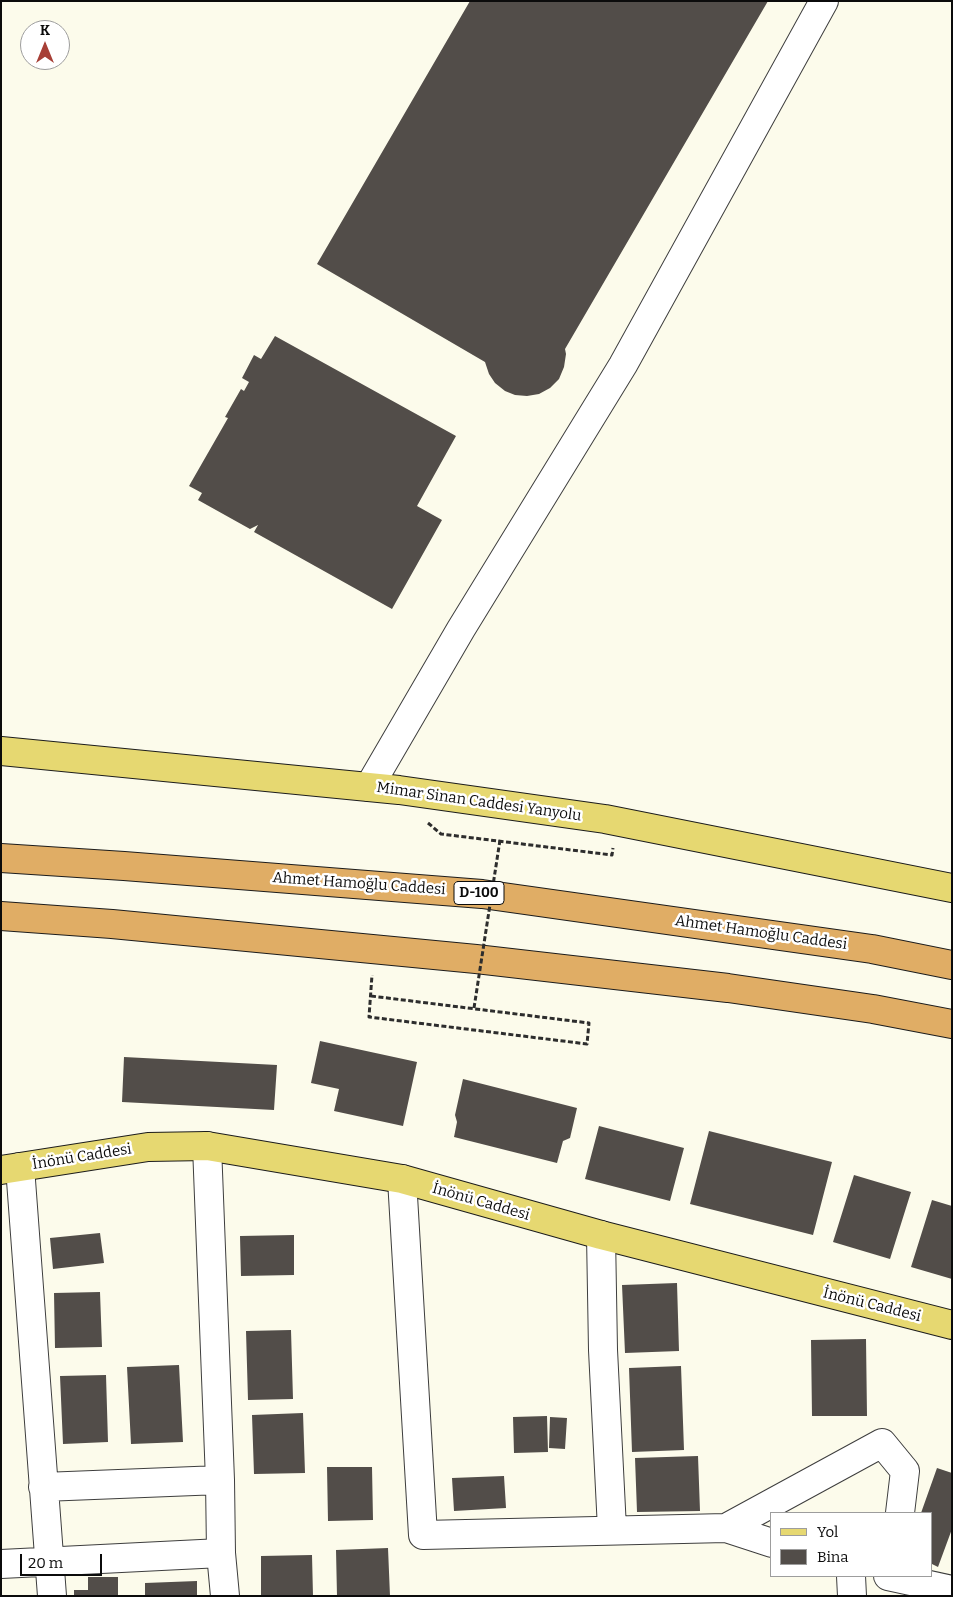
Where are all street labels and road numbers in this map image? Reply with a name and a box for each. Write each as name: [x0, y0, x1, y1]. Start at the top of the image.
street label: Mimar Sinan Caddesi Yanyolu: [375, 779, 583, 825]
street label: Ahmet Hamoğlu Caddesi: [272, 869, 446, 899]
road number: D-100: [454, 881, 504, 904]
street label: Ahmet Hamoğlu Caddesi: [674, 912, 848, 954]
street label: İnönü Caddesi: [31, 1140, 133, 1174]
street label: İnönü Caddesi: [430, 1180, 532, 1224]
street label: İnönü Caddesi: [821, 1284, 923, 1326]

